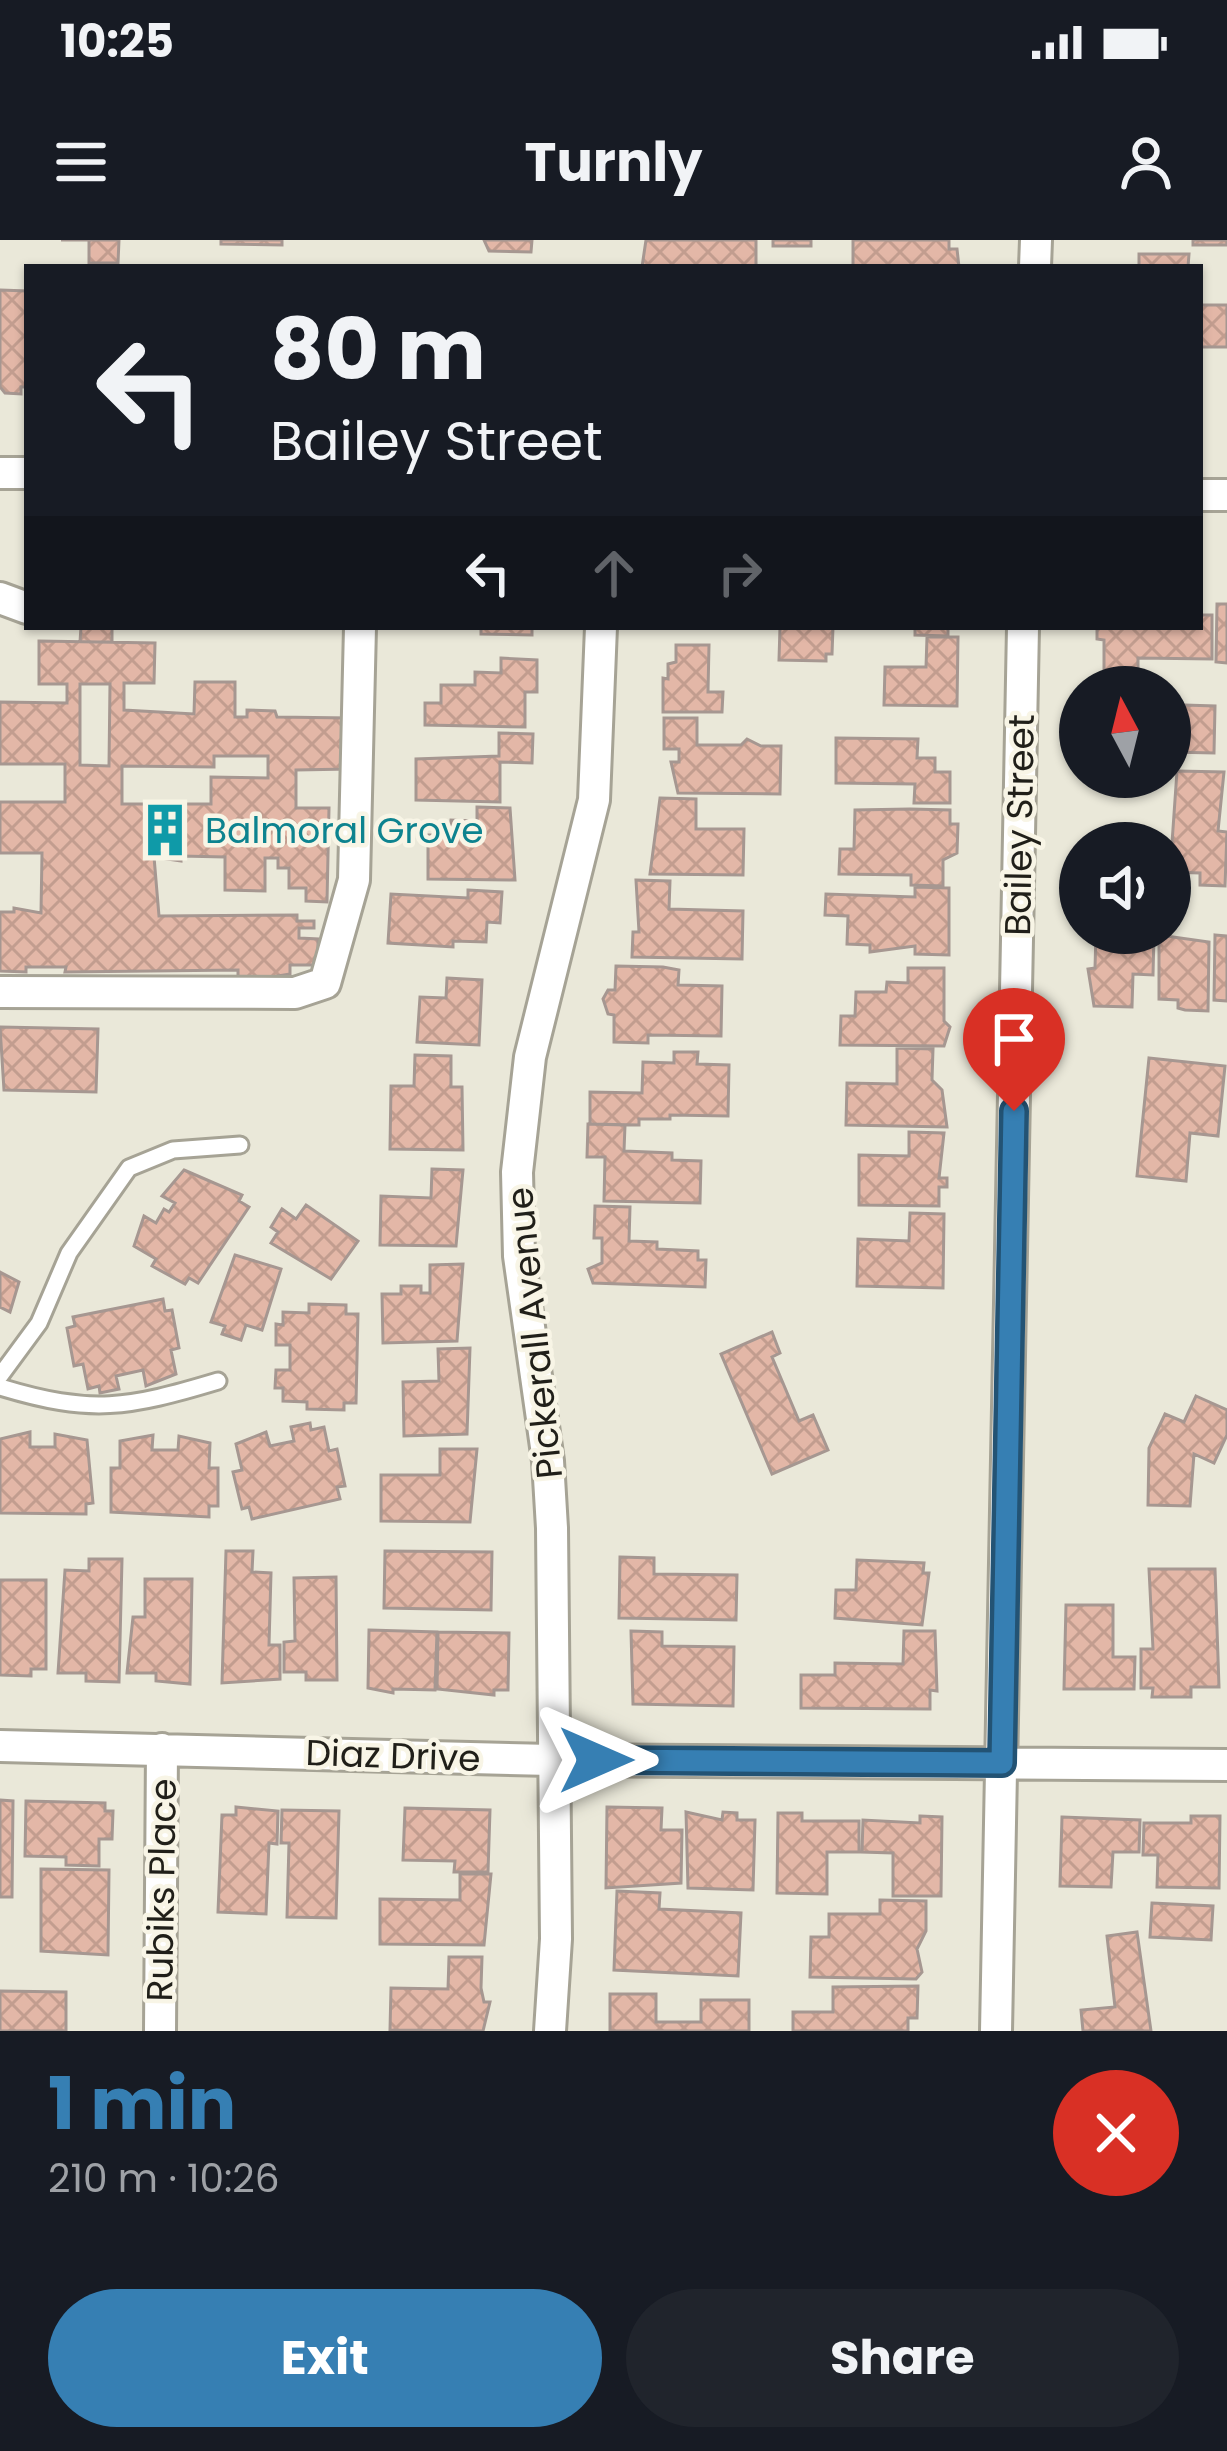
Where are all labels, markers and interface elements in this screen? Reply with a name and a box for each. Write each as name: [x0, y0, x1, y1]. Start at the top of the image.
text: 10:25: [60, 10, 174, 73]
text: Turnly: [525, 124, 702, 200]
icon: menu: [48, 129, 114, 195]
icon: person: [1113, 129, 1179, 195]
text: 80 m: [270, 291, 486, 408]
icon: left: [72, 312, 228, 468]
text: Bailey Street: [270, 403, 603, 479]
icon: left: [455, 540, 521, 606]
icon: ahead: [581, 540, 647, 606]
icon: right: [707, 540, 773, 606]
north arrow: [1059, 666, 1191, 798]
map controls: [1059, 666, 1191, 954]
street label: Bailey Street: [992, 714, 1047, 936]
building icon: Balmoral Grove: [136, 801, 194, 859]
place label: Balmoral Grove: [205, 805, 484, 856]
button: sound: [1059, 822, 1191, 954]
pin: [963, 988, 1065, 1111]
icon: arrive: [981, 1006, 1047, 1072]
street label: Pickerall Avenue: [494, 1185, 575, 1481]
position arrow: [533, 1697, 659, 1823]
street label: Diaz Drive: [305, 1727, 481, 1784]
street label: Rubiks Place: [134, 1778, 189, 2002]
text: 1 min: [48, 2053, 236, 2154]
button: close: [1053, 2070, 1179, 2196]
text: 210 m · 10:26: [48, 2151, 280, 2206]
button: Exit: [48, 2289, 602, 2427]
button: Share: [626, 2289, 1179, 2427]

